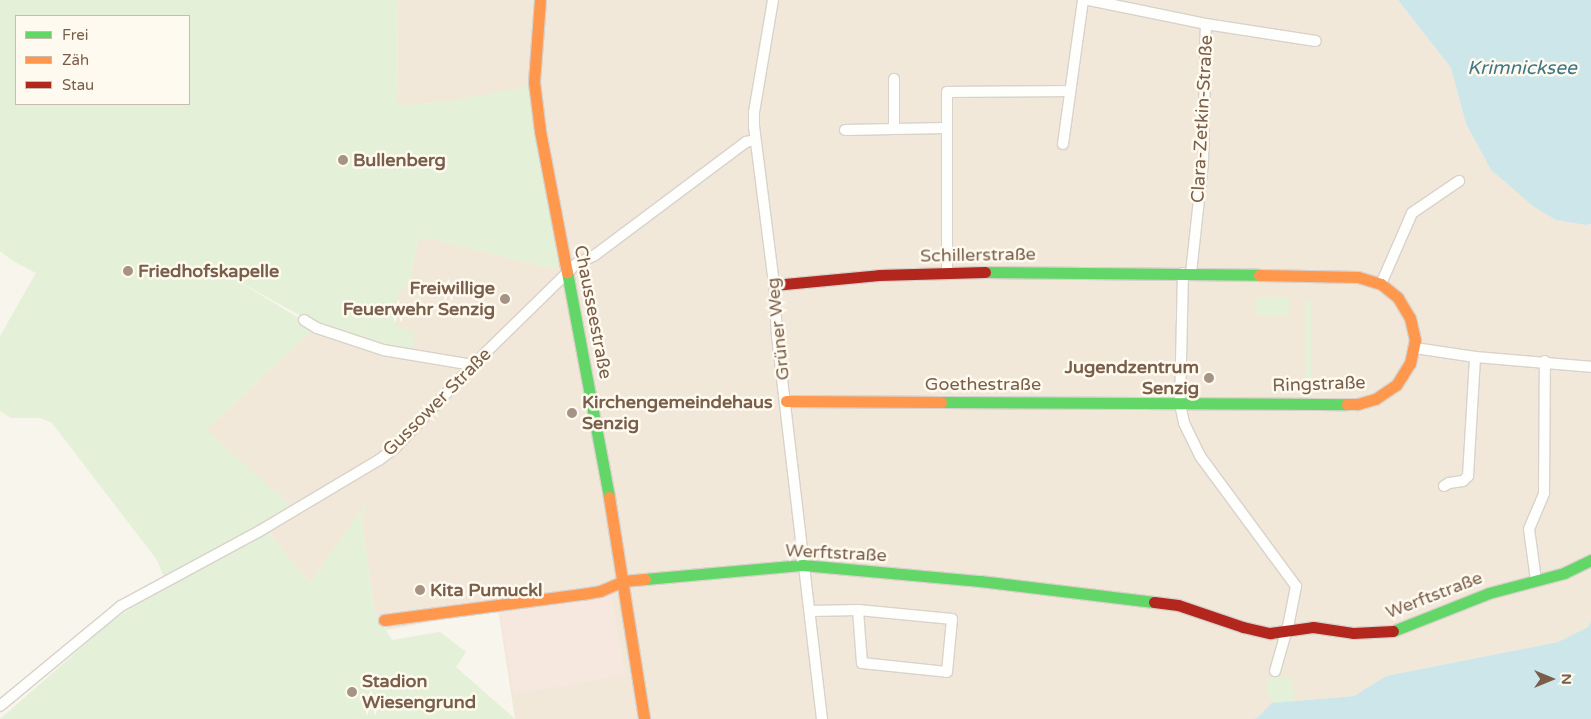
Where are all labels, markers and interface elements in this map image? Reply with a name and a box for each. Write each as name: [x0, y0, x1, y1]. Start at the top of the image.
legend: [15, 15, 190, 105]
text: Frei: [62, 26, 88, 44]
street label: Clara-Zetkin-Straße: [1187, 35, 1217, 203]
text: Zäh: [62, 51, 89, 69]
water label: Krimnicksee: [1467, 58, 1577, 80]
text: Stau: [62, 76, 94, 94]
place label: Bullenberg: [353, 149, 446, 171]
marker: Bullenberg: [337, 154, 349, 166]
street label: Chausseestraße: [569, 243, 617, 381]
street label: Schillerstraße: [920, 243, 1036, 267]
place label: Friedhofskapelle: [138, 260, 279, 282]
marker: Friedhofskapelle: [122, 265, 134, 277]
street label: Grüner Weg: [762, 277, 794, 381]
place label: Freiwillige Feuerwehr Senzig: [343, 278, 495, 320]
marker: Freiwillige Feuerwehr Senzig: [499, 293, 511, 305]
street label: Gussower Straße: [378, 343, 496, 461]
place label: Jugendzentrum Senzig: [1065, 357, 1199, 399]
marker: Jugendzentrum Senzig: [1203, 372, 1215, 384]
street label: Ringstraße: [1272, 372, 1366, 396]
street label: Goethestraße: [925, 373, 1041, 395]
place label: Kirchengemeindehaus Senzig: [582, 392, 773, 434]
marker: Kirchengemeindehaus Senzig: [566, 407, 578, 419]
street label: Werftstraße: [785, 540, 887, 566]
street label: Werftstraße: [1383, 567, 1485, 623]
place label: Kita Pumuckl: [430, 579, 542, 601]
marker: Kita Pumuckl: [414, 584, 426, 596]
north arrow: [1526, 654, 1576, 704]
place label: Stadion Wiesengrund: [362, 671, 476, 714]
text: N: [1558, 673, 1575, 685]
marker: Stadion Wiesengrund: [346, 686, 358, 698]

